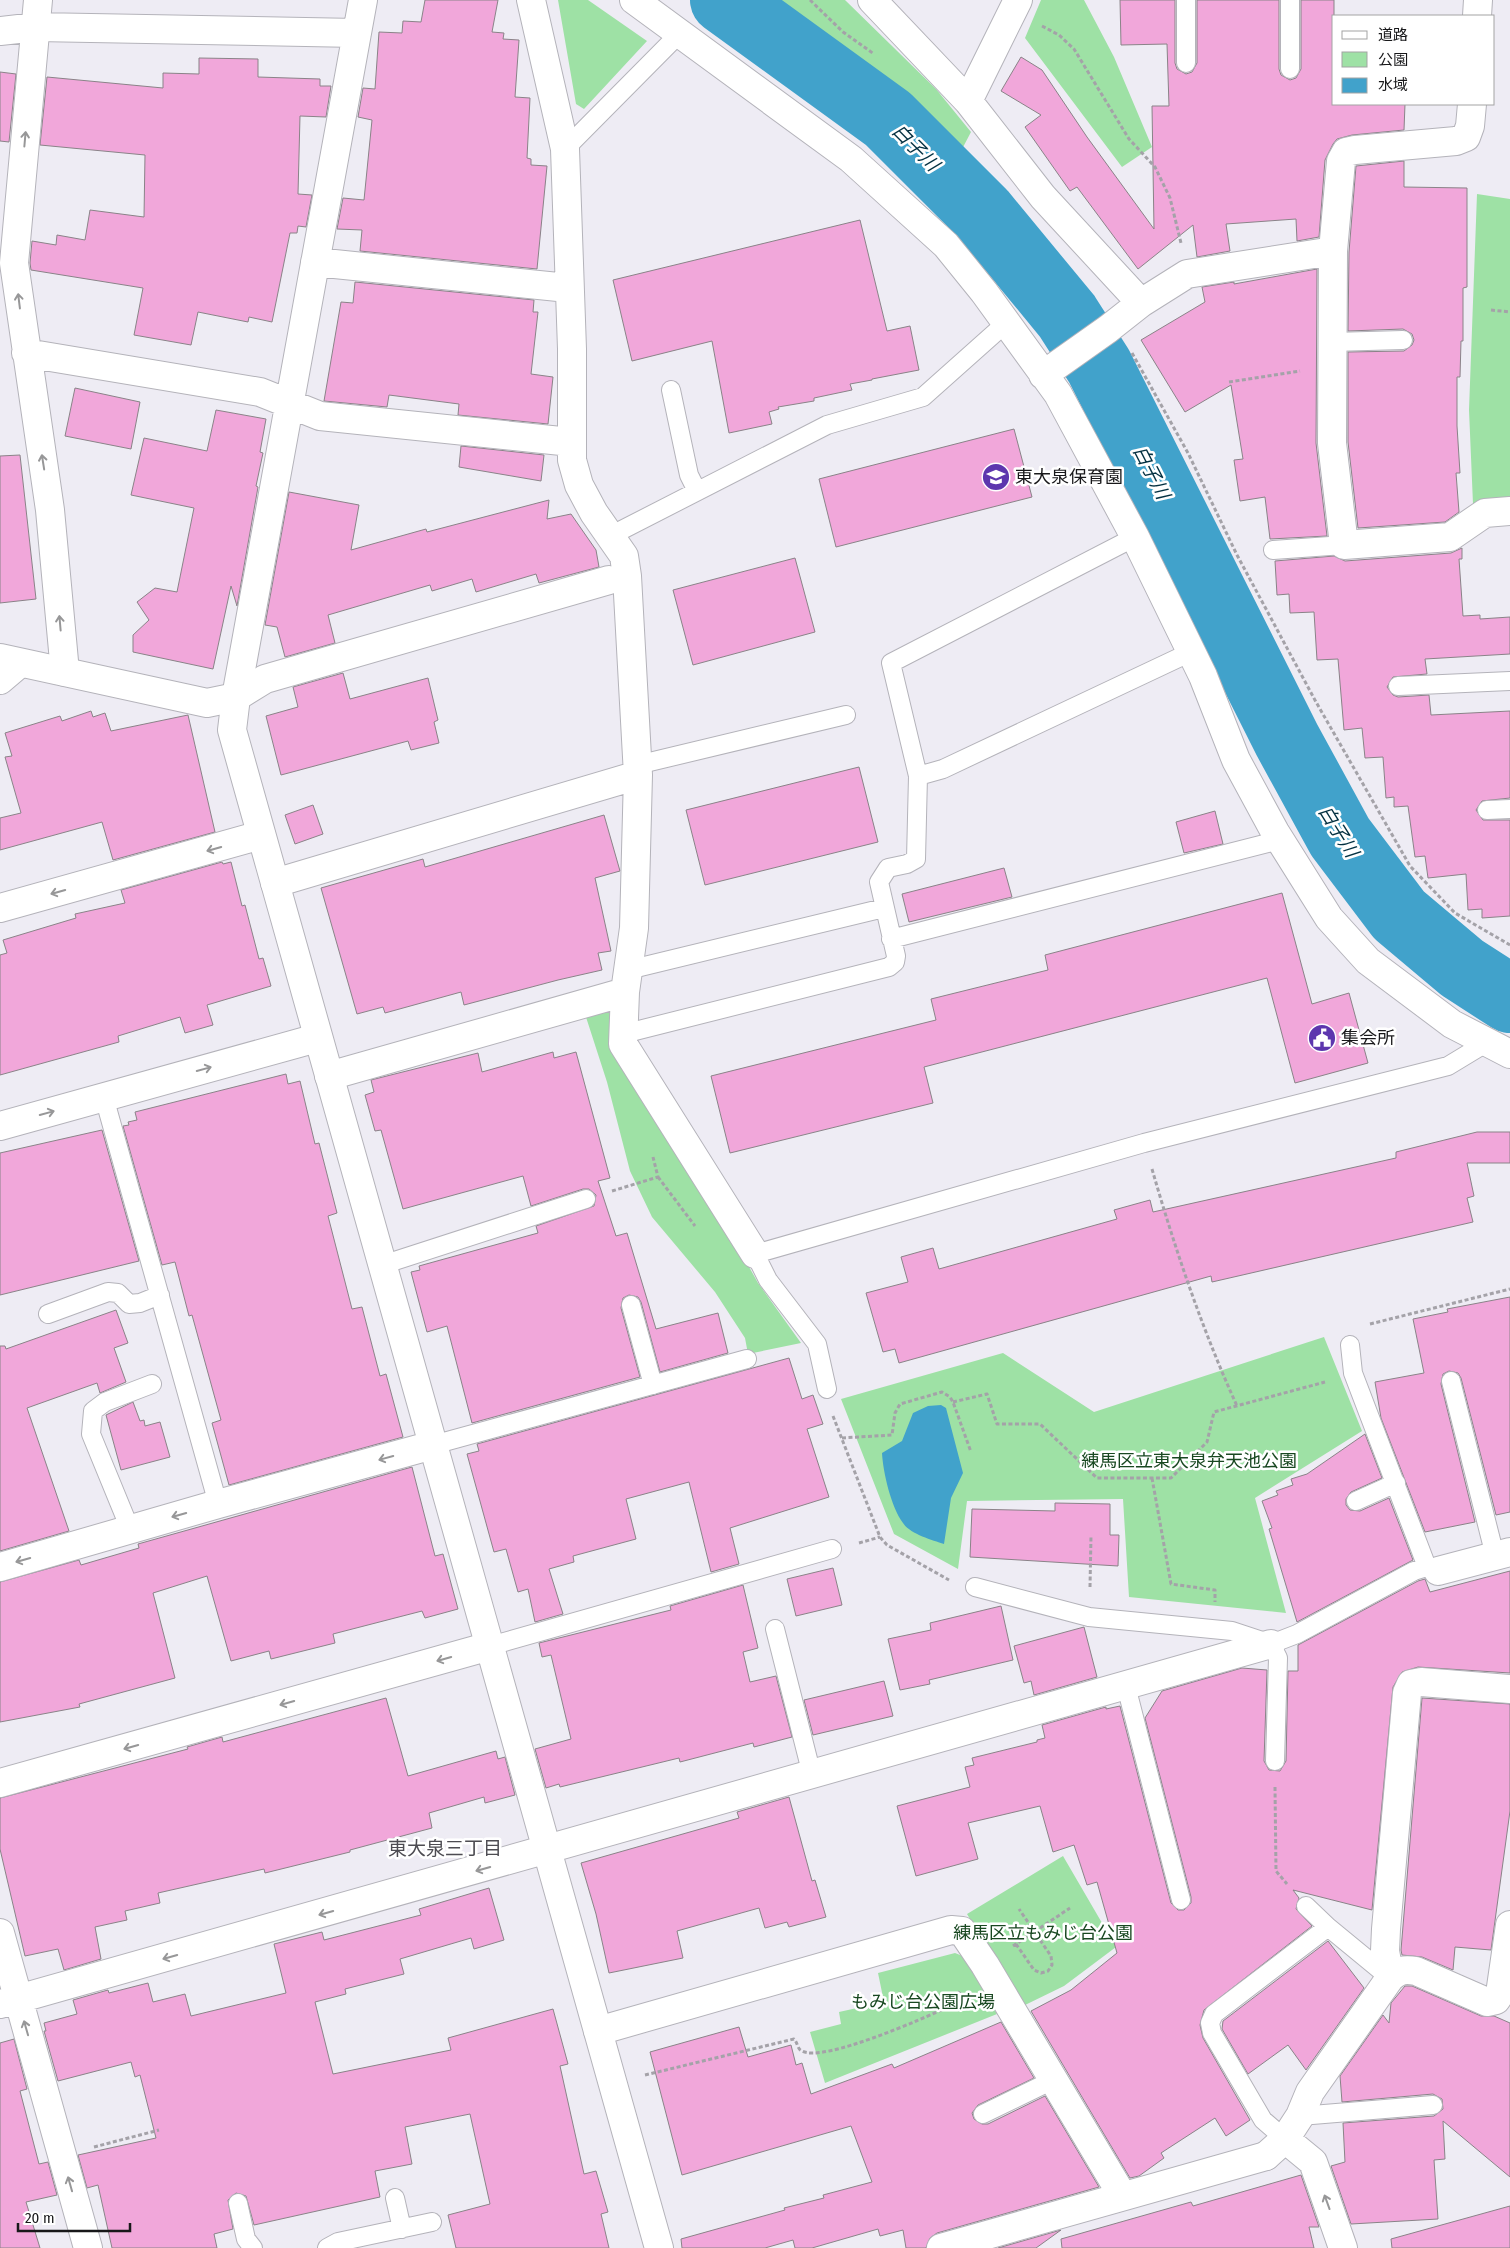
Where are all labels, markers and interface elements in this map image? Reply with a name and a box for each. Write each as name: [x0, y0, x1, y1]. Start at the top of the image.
legend: [1332, 15, 1495, 105]
text: 道路: [1378, 26, 1408, 44]
text: 公園: [1378, 51, 1408, 69]
text: 水域: [1378, 76, 1408, 94]
water label: 白子川: [887, 119, 945, 177]
one-way arrow: [21, 132, 30, 148]
one-way arrow: [14, 293, 24, 309]
water label: 白子川: [1128, 442, 1176, 505]
one-way arrow: [37, 454, 47, 470]
school or university icon: 東大泉保育園: [981, 462, 1011, 492]
place label: 東大泉保育園: [1015, 466, 1123, 488]
one-way arrow: [56, 615, 65, 631]
water label: 白子川: [1314, 801, 1364, 863]
one-way arrow: [206, 844, 222, 854]
one-way arrow: [50, 888, 66, 897]
public building icon: 集会所: [1307, 1023, 1337, 1053]
place label: 集会所: [1341, 1027, 1395, 1049]
one-way arrow: [195, 1064, 211, 1074]
one-way arrow: [39, 1107, 55, 1117]
park label: 練馬区立東大泉弁天池公園: [1081, 1450, 1297, 1472]
one-way arrow: [379, 1454, 395, 1463]
one-way arrow: [171, 1511, 187, 1520]
one-way arrow: [15, 1556, 31, 1566]
one-way arrow: [436, 1655, 452, 1665]
one-way arrow: [279, 1699, 295, 1709]
one-way arrow: [123, 1743, 139, 1752]
district label: 東大泉三丁目: [388, 1837, 502, 1860]
one-way arrow: [475, 1865, 491, 1874]
one-way arrow: [319, 1909, 335, 1918]
park label: 練馬区立もみじ台公園: [953, 1922, 1133, 1944]
one-way arrow: [162, 1952, 178, 1962]
park label: もみじ台公園広場: [851, 1991, 995, 2013]
one-way arrow: [21, 2020, 31, 2036]
one-way arrow: [65, 2177, 75, 2193]
one-way arrow: [1322, 2195, 1331, 2210]
scale bar: [18, 2200, 130, 2232]
text: 20 m: [25, 2209, 55, 2227]

